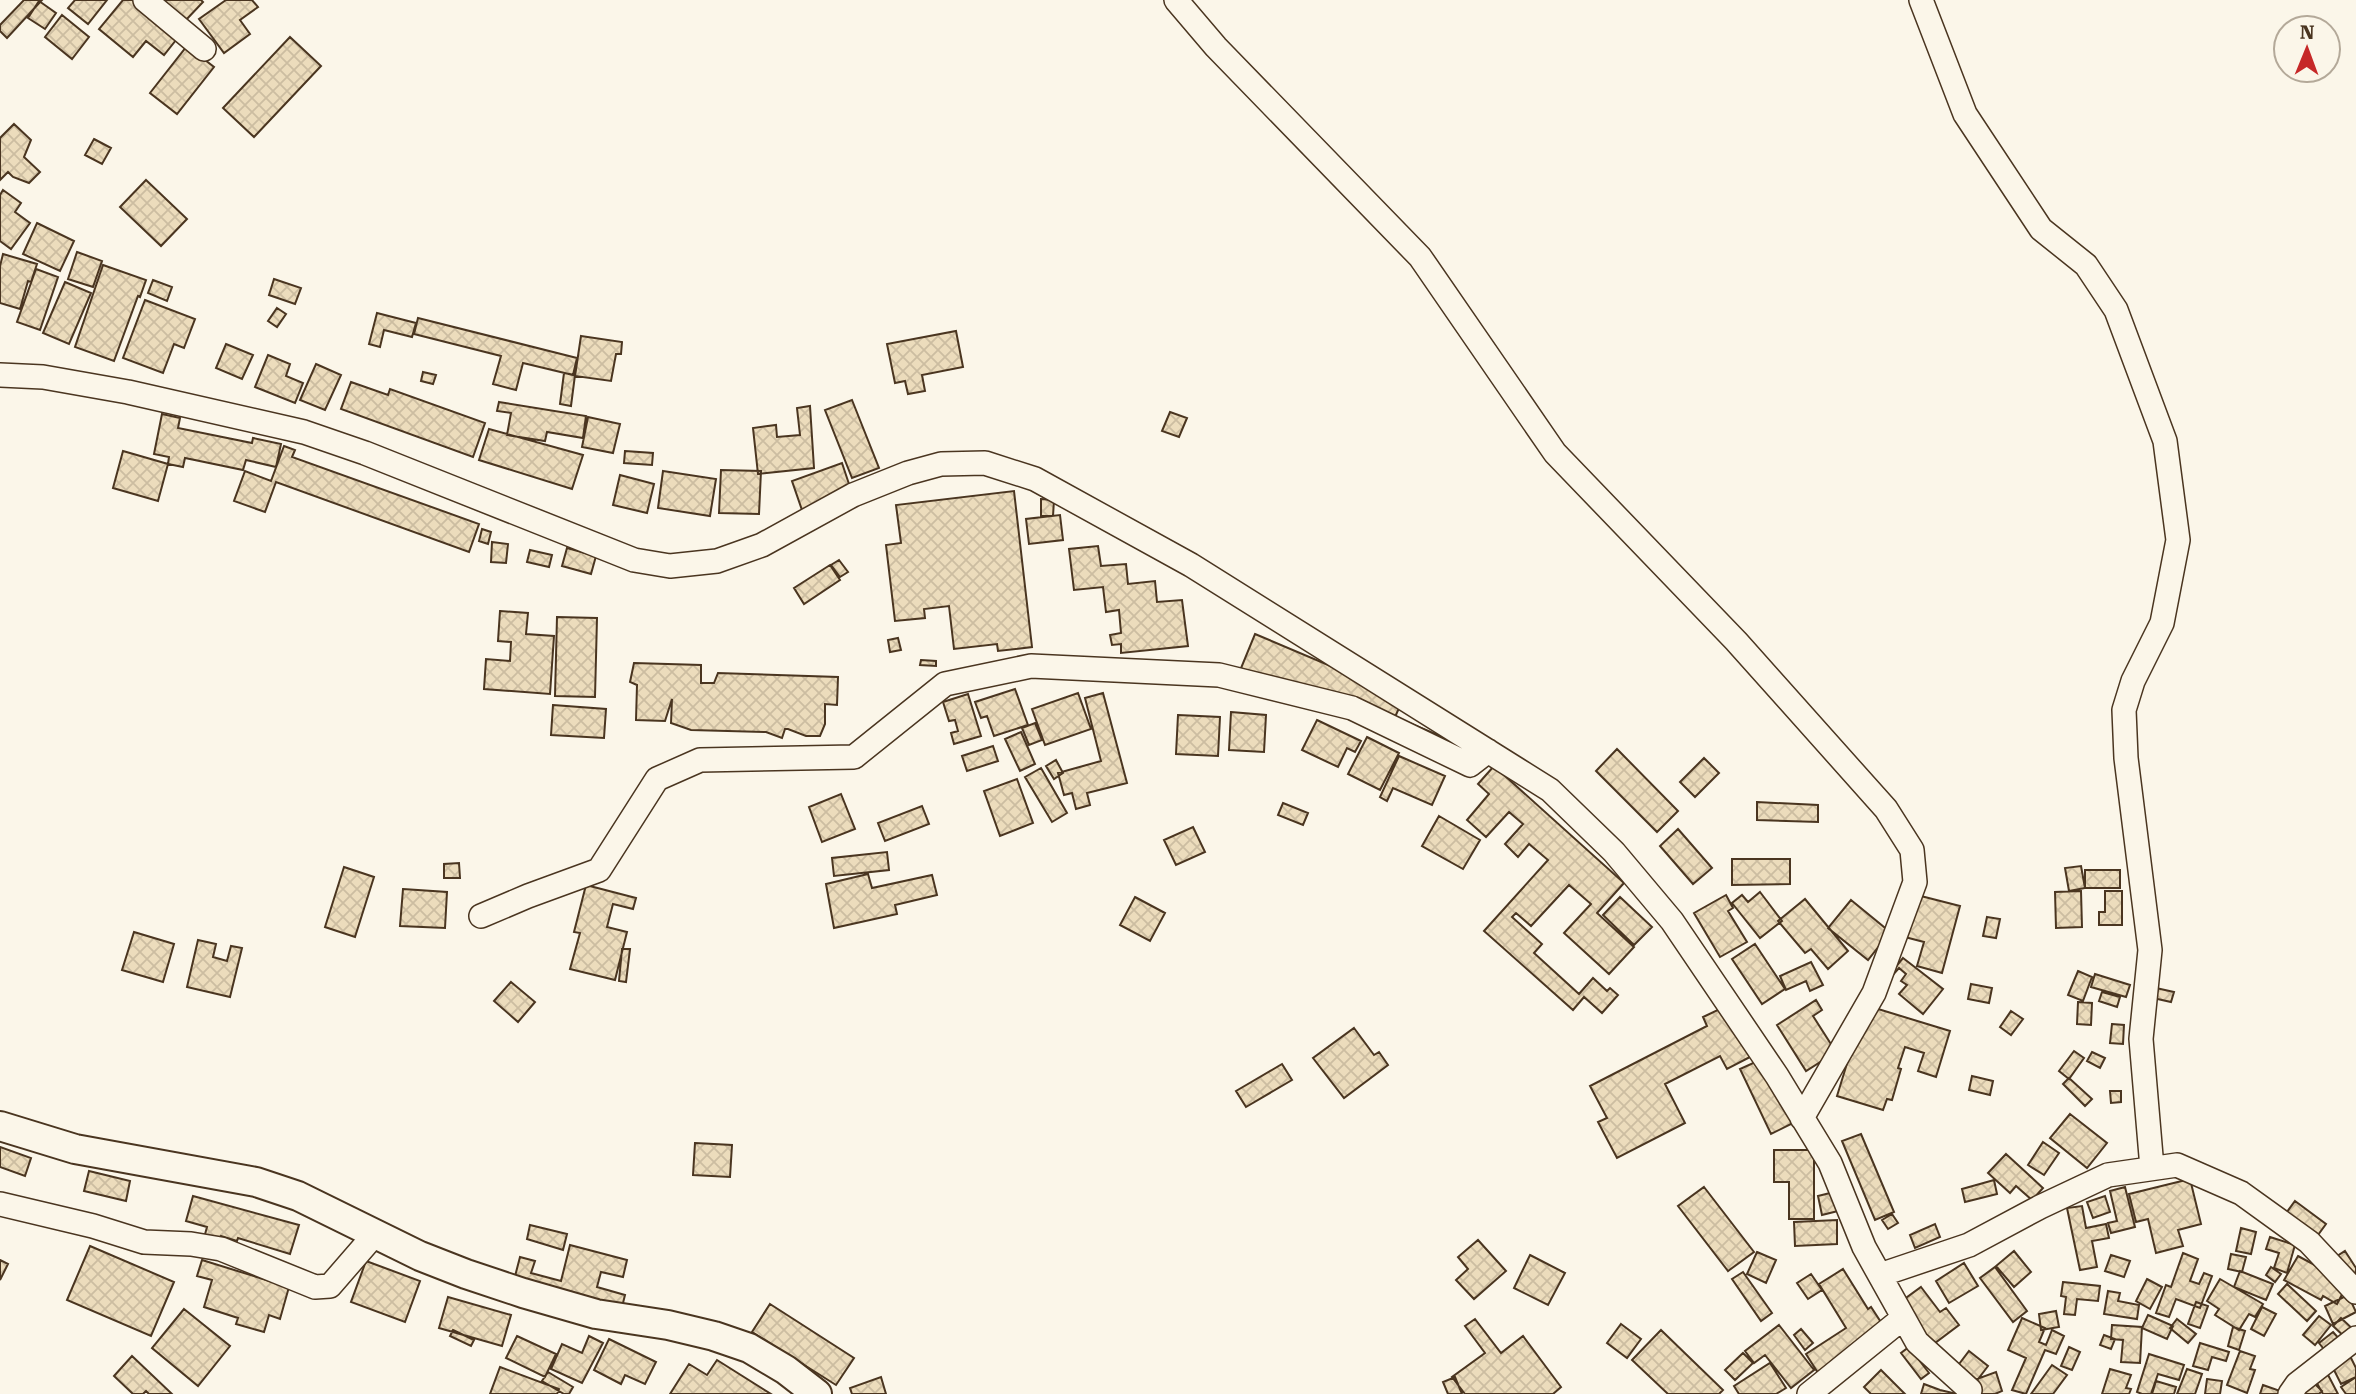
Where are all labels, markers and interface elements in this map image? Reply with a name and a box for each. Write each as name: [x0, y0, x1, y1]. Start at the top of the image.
north arrow: [2272, 14, 2342, 84]
text: N: [2300, 21, 2315, 44]

